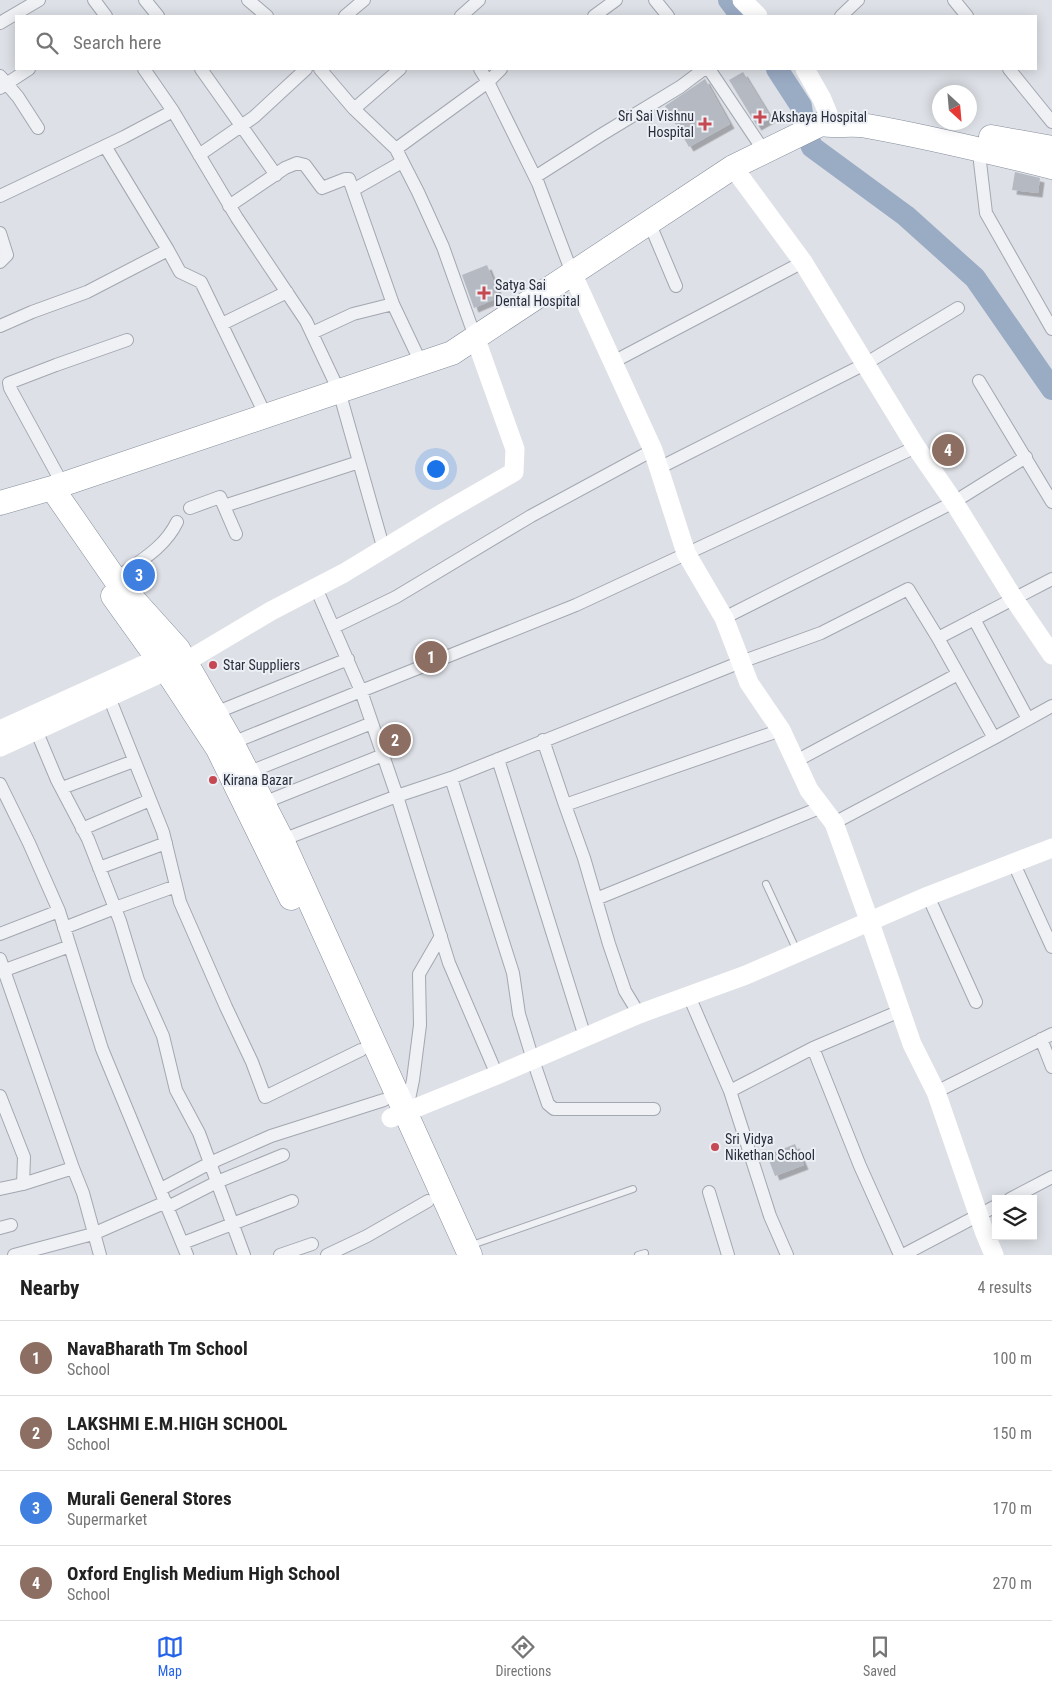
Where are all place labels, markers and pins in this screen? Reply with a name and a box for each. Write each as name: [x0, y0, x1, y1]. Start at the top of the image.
place label: Sri Sai Vishnu Hospital: [618, 108, 694, 140]
place label: Akshaya Hospital: [771, 109, 867, 125]
marker: Akshaya Hospital: [753, 110, 767, 124]
marker: Sri Sai Vishnu Hospital: [698, 117, 712, 131]
place label: Satya Sai Dental Hospital: [495, 277, 580, 309]
marker: Satya Sai Dental Hospital: [477, 286, 491, 300]
pin: 4: [932, 431, 964, 469]
pin: 3: [123, 556, 155, 594]
pin: 1: [415, 638, 447, 676]
place label: Star Suppliers: [223, 657, 300, 673]
marker: Star Suppliers: [207, 659, 219, 671]
pin: 2: [379, 721, 411, 759]
place label: Kirana Bazar: [223, 772, 293, 788]
marker: Kirana Bazar: [207, 774, 219, 786]
place label: Sri Vidya Nikethan School: [725, 1131, 815, 1163]
marker: Sri Vidya Nikethan School: [709, 1141, 721, 1153]

